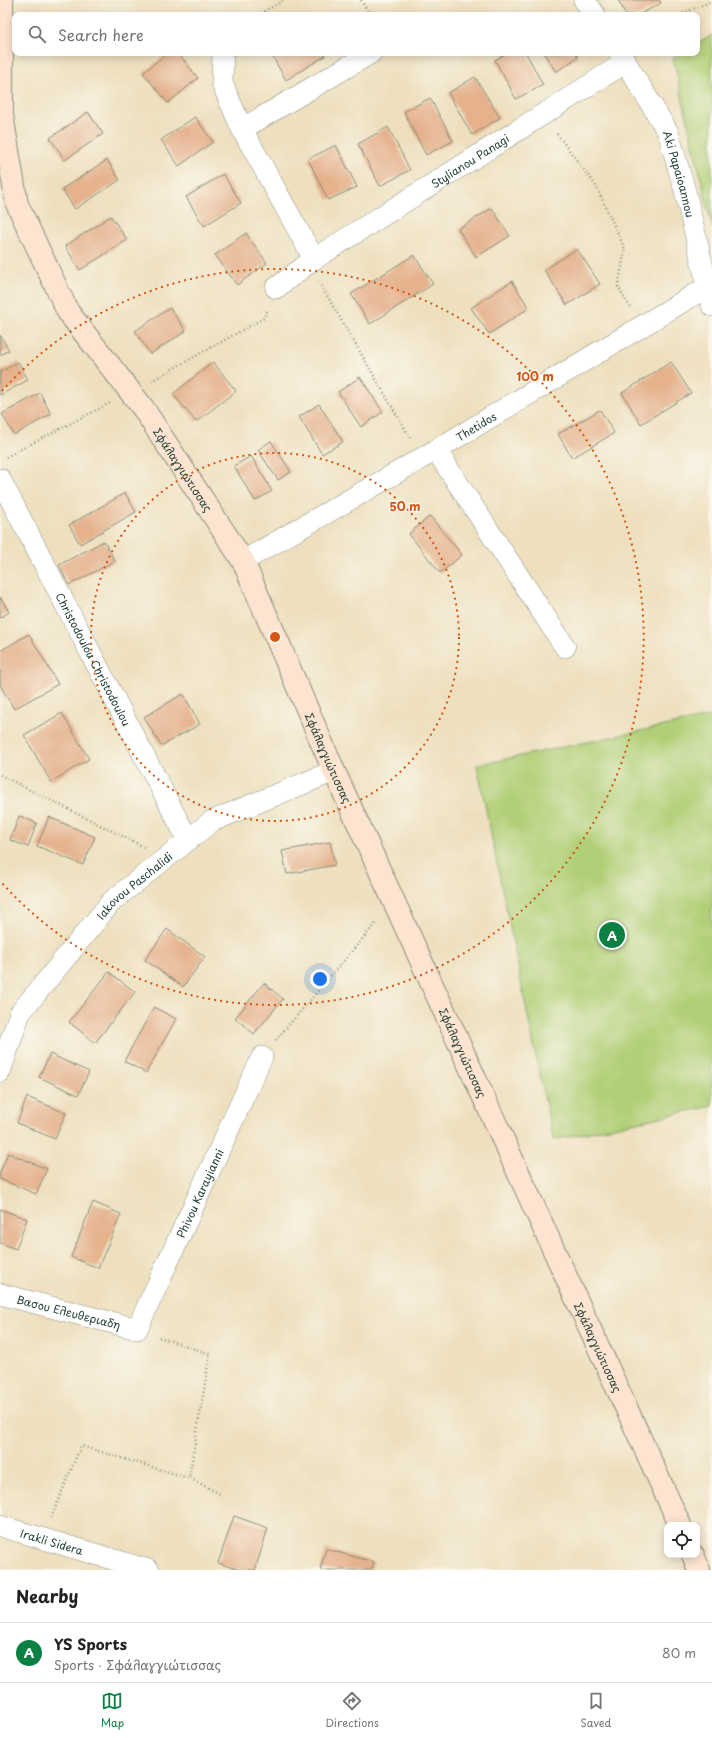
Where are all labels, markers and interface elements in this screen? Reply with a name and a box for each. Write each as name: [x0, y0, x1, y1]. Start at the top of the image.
search box: [12, 12, 700, 56]
icon: search: [26, 23, 48, 45]
text: Search here: [58, 23, 144, 46]
street label: Aki Papaioannou: [660, 129, 699, 219]
street label: Stylianou Panagi: [427, 130, 512, 192]
text: 100 m: [516, 367, 554, 385]
street label: Thetidos: [452, 407, 499, 445]
street label: Σφάλαγγιώτισσας: [149, 424, 217, 515]
text: 50 m: [389, 497, 421, 515]
street label: Christodoulou Christodoulou: [52, 589, 136, 729]
centre of rings: [268, 630, 282, 644]
street label: Σφάλαγγιώτισσας: [301, 710, 356, 806]
street label: Iakovou Paschalidi: [92, 848, 176, 923]
pin: A: [599, 920, 625, 950]
your location: [310, 969, 330, 989]
street label: Σφάλαγγιώτισσας: [435, 1005, 491, 1101]
street label: Phivou Karayianni: [172, 1146, 227, 1240]
street label: Βασου Ελευθεριαδη: [15, 1290, 123, 1333]
street label: Σφάλαγγιώτισσας: [570, 1299, 627, 1395]
map controls: [664, 1522, 700, 1558]
button: locate: [664, 1522, 700, 1558]
street label: Irakli Sidera: [18, 1524, 86, 1559]
text: Nearby: [16, 1583, 78, 1609]
text: YS Sports: [54, 1632, 127, 1655]
text: A: [24, 1643, 34, 1662]
text: 80 m: [662, 1643, 696, 1662]
text: Sports · Σφάλαγγιώτισσας: [54, 1655, 221, 1674]
tab: Map: [101, 1690, 124, 1731]
tab: Directions: [325, 1690, 379, 1731]
tab: Saved: [580, 1690, 611, 1731]

